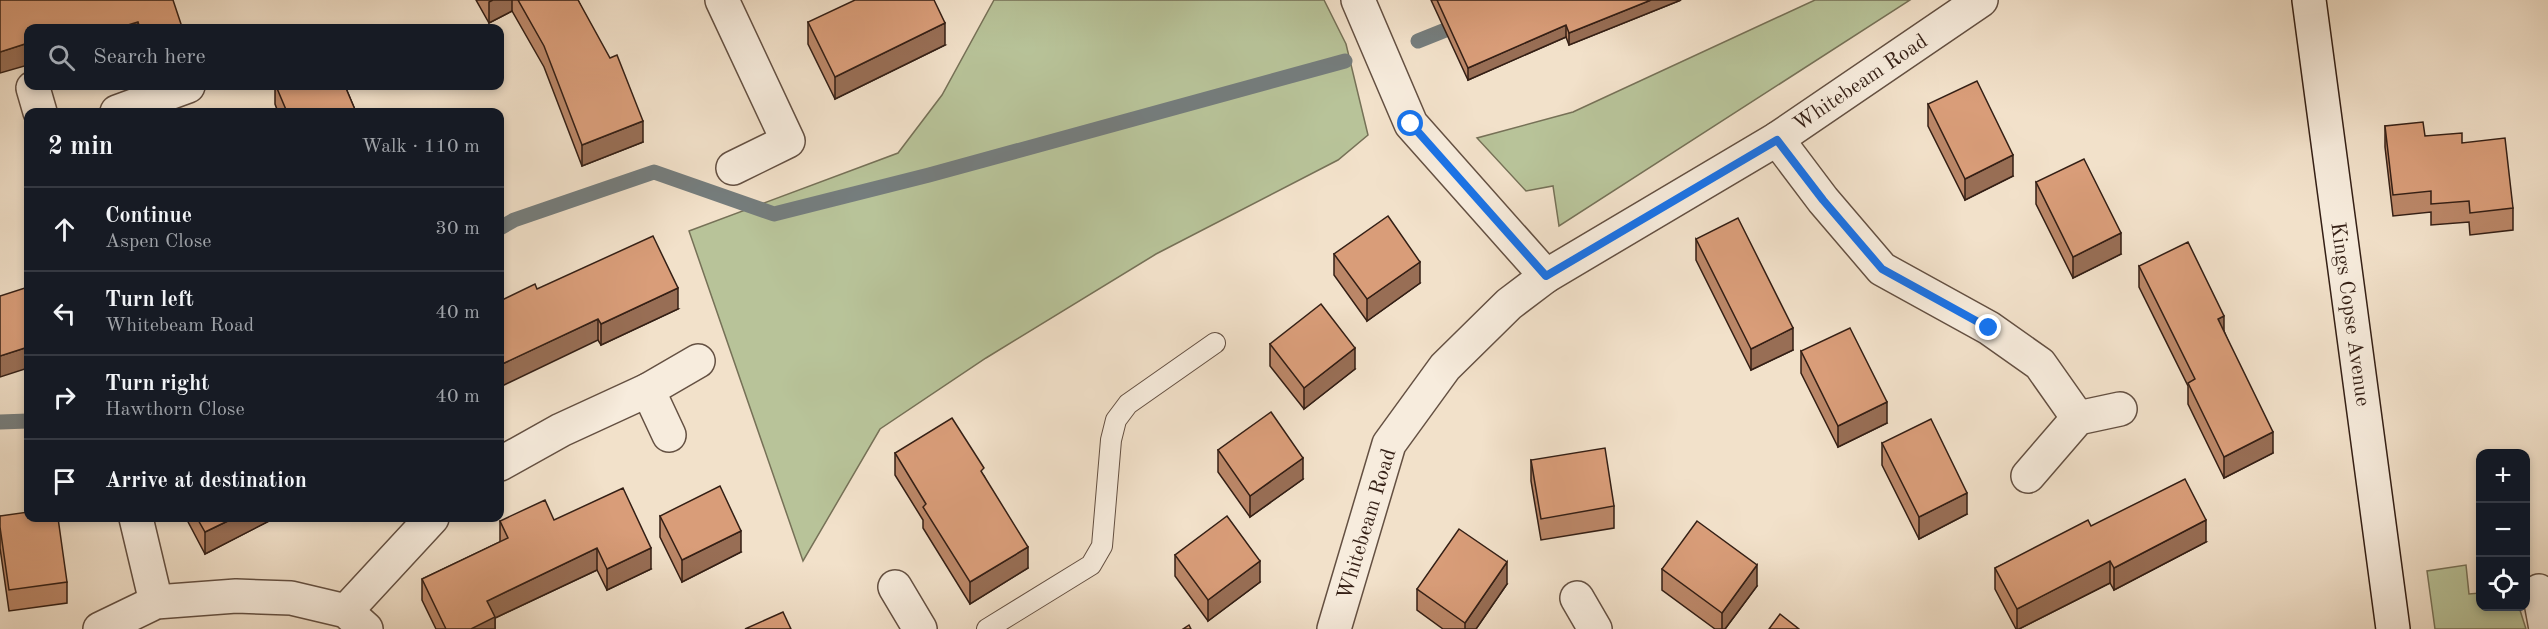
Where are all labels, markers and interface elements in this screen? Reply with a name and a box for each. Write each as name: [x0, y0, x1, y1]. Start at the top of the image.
search box: [24, 24, 504, 90]
street label: Whitebeam Road: [1790, 31, 1932, 136]
icon: search: [45, 41, 78, 74]
text: Search here: [93, 46, 206, 68]
route start: [1397, 110, 1423, 136]
text: 2 min: [48, 134, 113, 160]
text: Walk · 110 m: [361, 137, 480, 157]
text: Continue: [105, 205, 192, 227]
icon: ahead: [48, 213, 81, 246]
text: 30 m: [435, 219, 480, 239]
street label: Kings Copse Avenue: [2326, 221, 2373, 408]
text: Aspen Close: [105, 232, 212, 252]
text: Turn left: [105, 289, 194, 311]
icon: left: [48, 297, 81, 330]
text: 40 m: [435, 303, 480, 323]
route end: [1975, 314, 2001, 340]
text: Whitebeam Road: [105, 316, 254, 336]
text: Turn right: [105, 373, 209, 395]
icon: right: [48, 381, 81, 414]
text: 40 m: [435, 387, 480, 407]
text: Hawthorn Close: [105, 400, 245, 420]
street label: Whitebeam Road: [1334, 446, 1400, 602]
map controls: [2476, 449, 2530, 611]
button: +: [2476, 449, 2530, 503]
icon: arrive: [48, 465, 81, 498]
text: Arrive at destination: [105, 470, 307, 492]
button: −: [2476, 503, 2530, 557]
button: locate: [2476, 557, 2530, 611]

